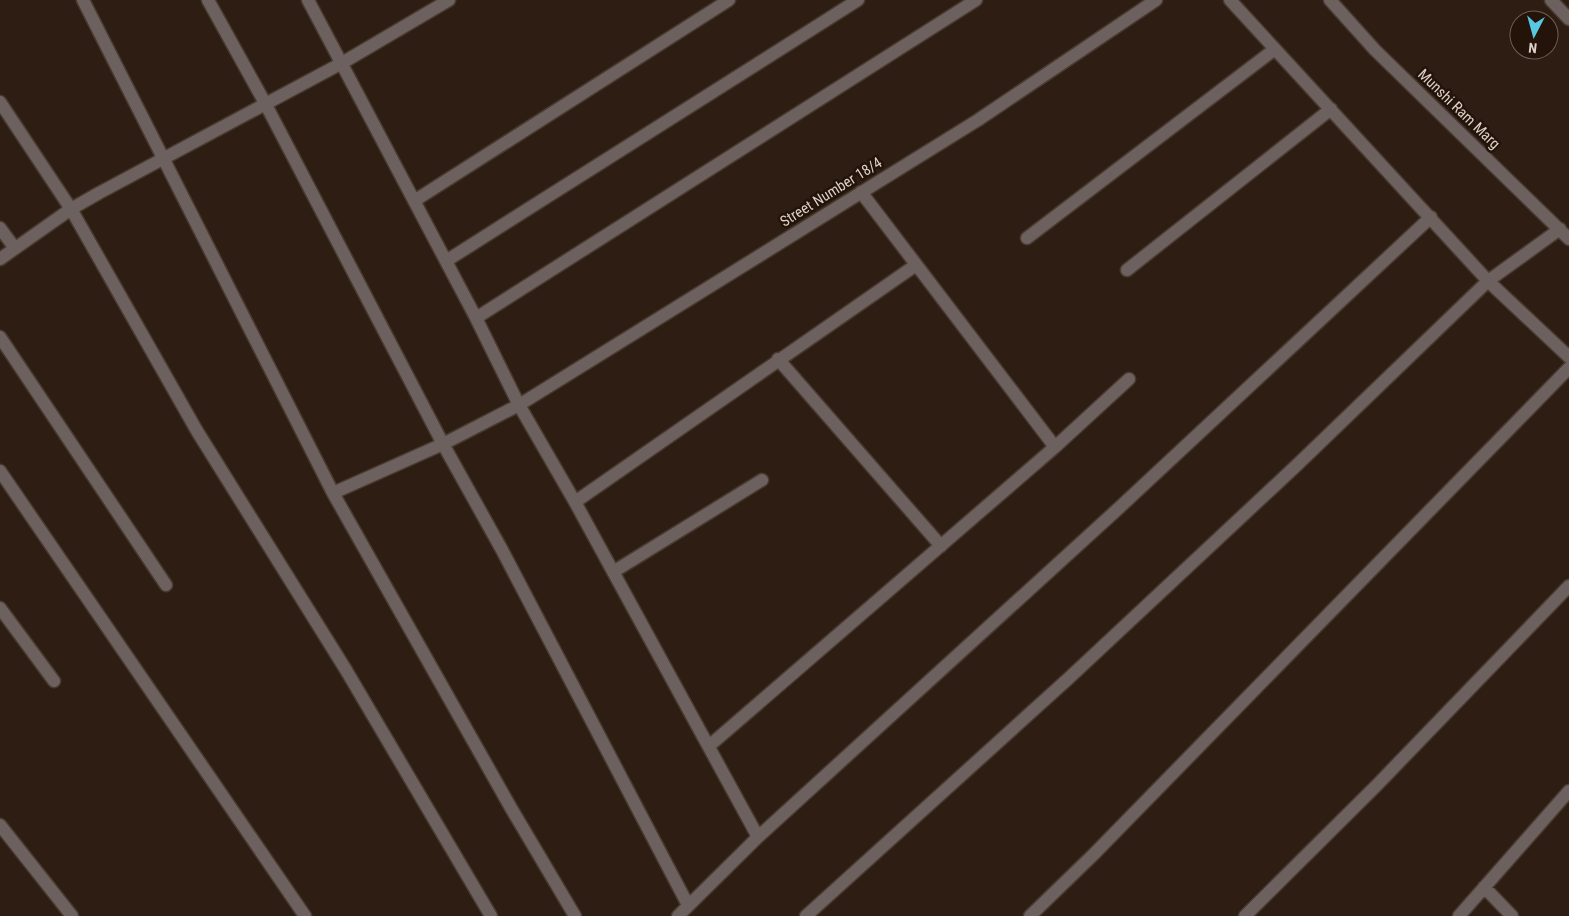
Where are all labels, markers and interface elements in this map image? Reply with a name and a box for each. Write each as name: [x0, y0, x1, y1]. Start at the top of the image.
north arrow: [1509, 10, 1559, 60]
text: N: [1528, 40, 1538, 56]
street label: Munshi Ram Marg: [1414, 65, 1504, 153]
street label: Street Number 18/4: [777, 153, 885, 231]

